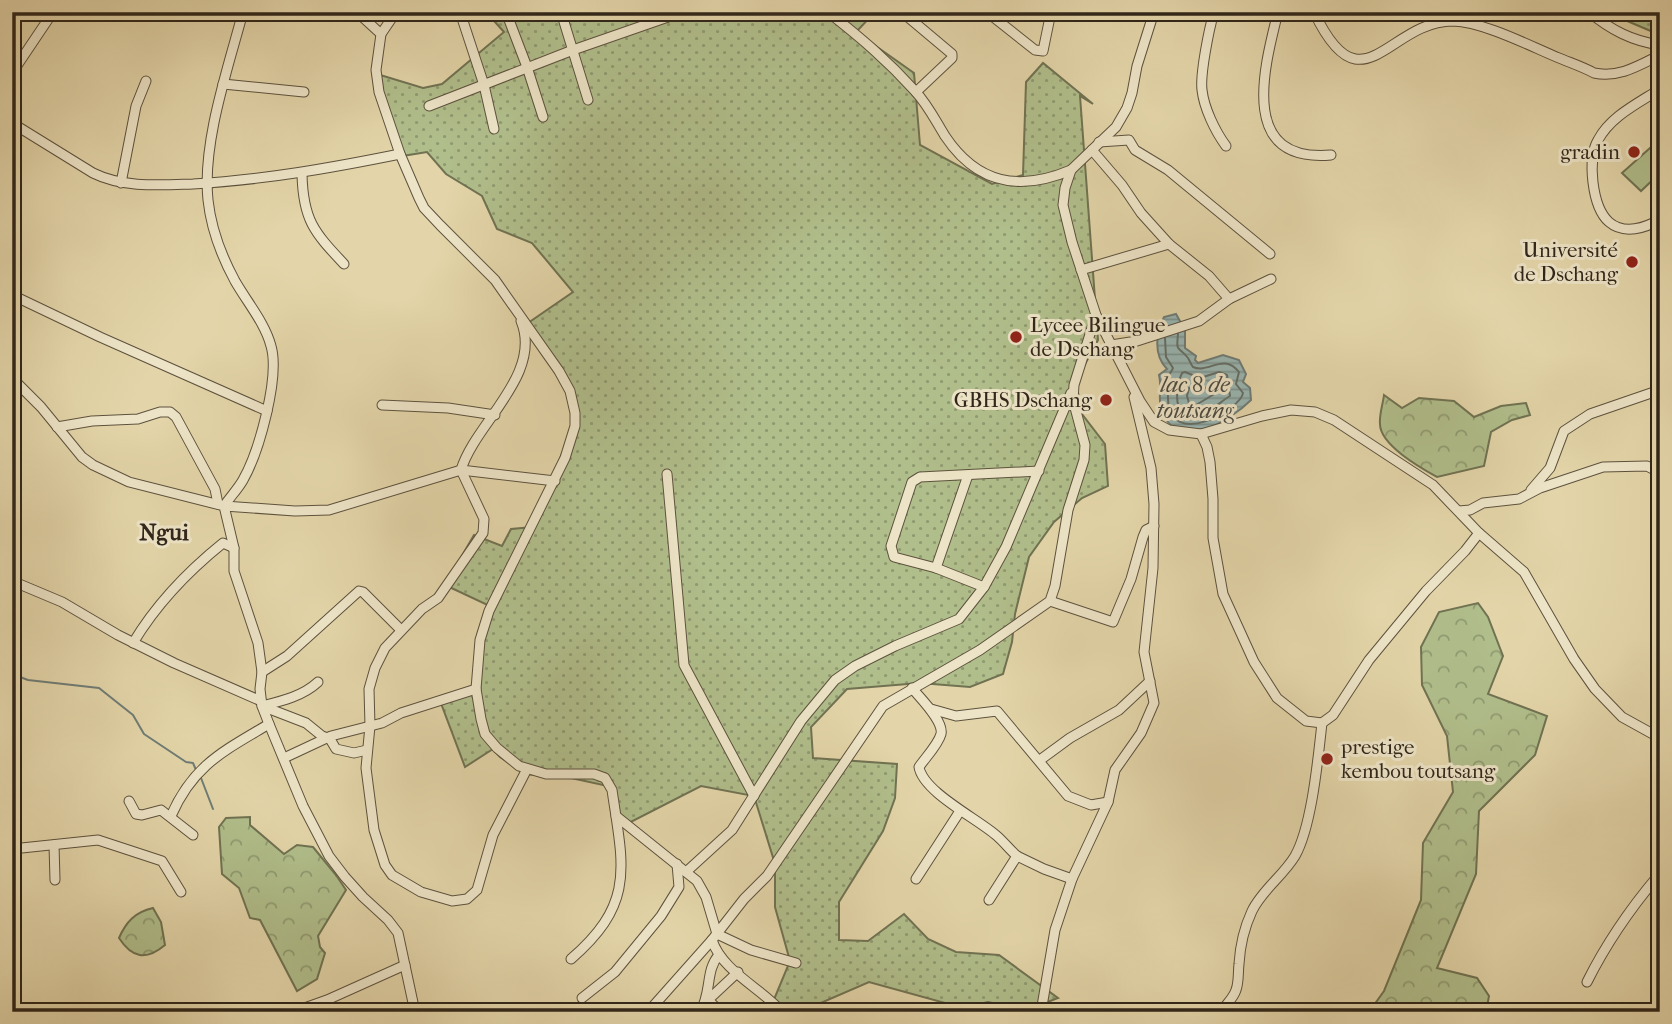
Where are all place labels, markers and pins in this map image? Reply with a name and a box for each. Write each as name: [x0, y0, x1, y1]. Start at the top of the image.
place label: gradin: [1560, 140, 1620, 164]
marker: gradin: [1626, 144, 1642, 160]
place label: Université de Dschang: [1514, 238, 1619, 286]
marker: Université de Dschang: [1624, 254, 1640, 270]
place label: Lycee Bilingue de Dschang: [1030, 313, 1165, 361]
marker: Lycee Bilingue de Dschang: [1008, 329, 1024, 345]
place label: GBHS Dschang: [954, 388, 1093, 412]
marker: GBHS Dschang: [1098, 392, 1114, 408]
place label: prestige kembou toutsang: [1340, 735, 1496, 783]
marker: prestige kembou toutsang: [1319, 751, 1335, 767]

